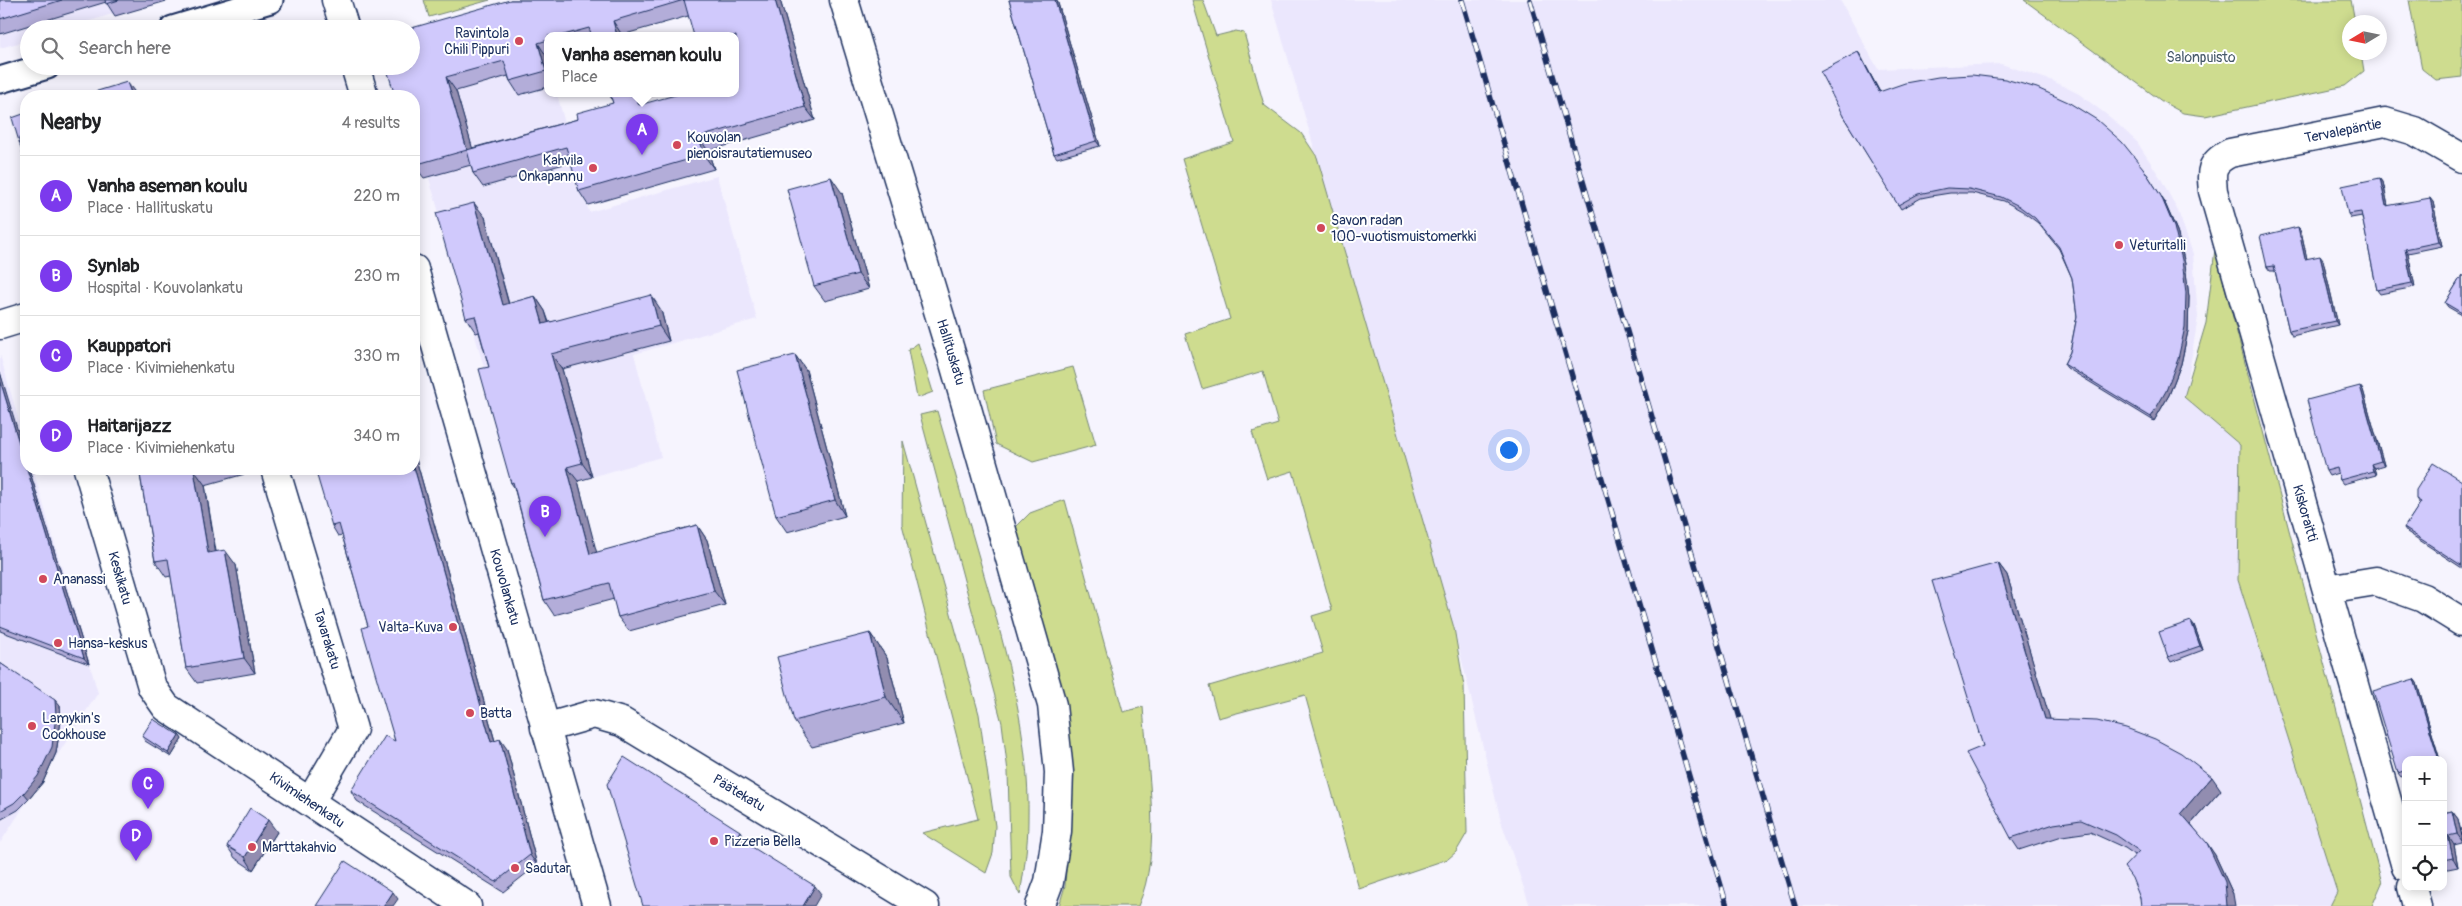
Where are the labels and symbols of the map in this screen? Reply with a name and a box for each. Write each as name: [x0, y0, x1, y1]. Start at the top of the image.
north arrow: [2342, 15, 2387, 60]
place label: Ravintola Chili Pippuri: [444, 25, 510, 58]
marker: Ravintola Chili Pippuri: [513, 35, 525, 47]
park label: Salonpuisto: [2167, 49, 2236, 66]
pin: A: [626, 114, 658, 155]
street label: Tervalepäntie: [2303, 115, 2383, 147]
place label: Kouvolan pienoisrautatiemuseo: [687, 129, 813, 162]
marker: Kouvolan pienoisrautatiemuseo: [671, 139, 683, 151]
place label: Kahvila Onkapannu: [518, 152, 583, 185]
marker: Kahvila Onkapannu: [587, 162, 599, 174]
place label: Savon radan 100-vuotismuistomerkki: [1331, 212, 1477, 245]
marker: Savon radan 100-vuotismuistomerkki: [1315, 222, 1327, 234]
place label: Veturitalli: [2129, 237, 2186, 254]
marker: Veturitalli: [2113, 239, 2125, 251]
street label: Hallituskatu: [933, 317, 969, 387]
your location: [1496, 437, 1522, 463]
street label: Kiskoraitti: [2289, 483, 2321, 544]
pin: B: [529, 496, 561, 537]
street label: Kouvolankatu: [486, 547, 524, 627]
street label: Keskikatu: [104, 549, 136, 607]
place label: Ananassi: [53, 571, 106, 588]
marker: Ananassi: [37, 573, 49, 585]
street label: Tavarakatu: [310, 607, 344, 671]
place label: Valta-Kuva: [378, 619, 443, 636]
marker: Valta-Kuva: [447, 621, 459, 633]
place label: Hansa-keskus: [68, 635, 148, 652]
marker: Hansa-keskus: [52, 637, 64, 649]
place label: Batta: [480, 705, 512, 722]
marker: Batta: [464, 707, 476, 719]
place label: Lamykin's Cookhouse: [42, 710, 106, 743]
marker: Lamykin's Cookhouse: [26, 720, 38, 732]
pin: C: [132, 768, 164, 809]
street label: Kivimiehenkatu: [266, 769, 348, 831]
street label: Päätekatu: [710, 771, 768, 815]
pin: D: [120, 820, 152, 861]
place label: Pizzeria Bella: [724, 833, 801, 850]
marker: Pizzeria Bella: [708, 835, 720, 847]
place label: Marttakahvio: [262, 839, 337, 856]
marker: Marttakahvio: [246, 841, 258, 853]
place label: Sadutar: [525, 860, 571, 877]
marker: Sadutar: [509, 862, 521, 874]

